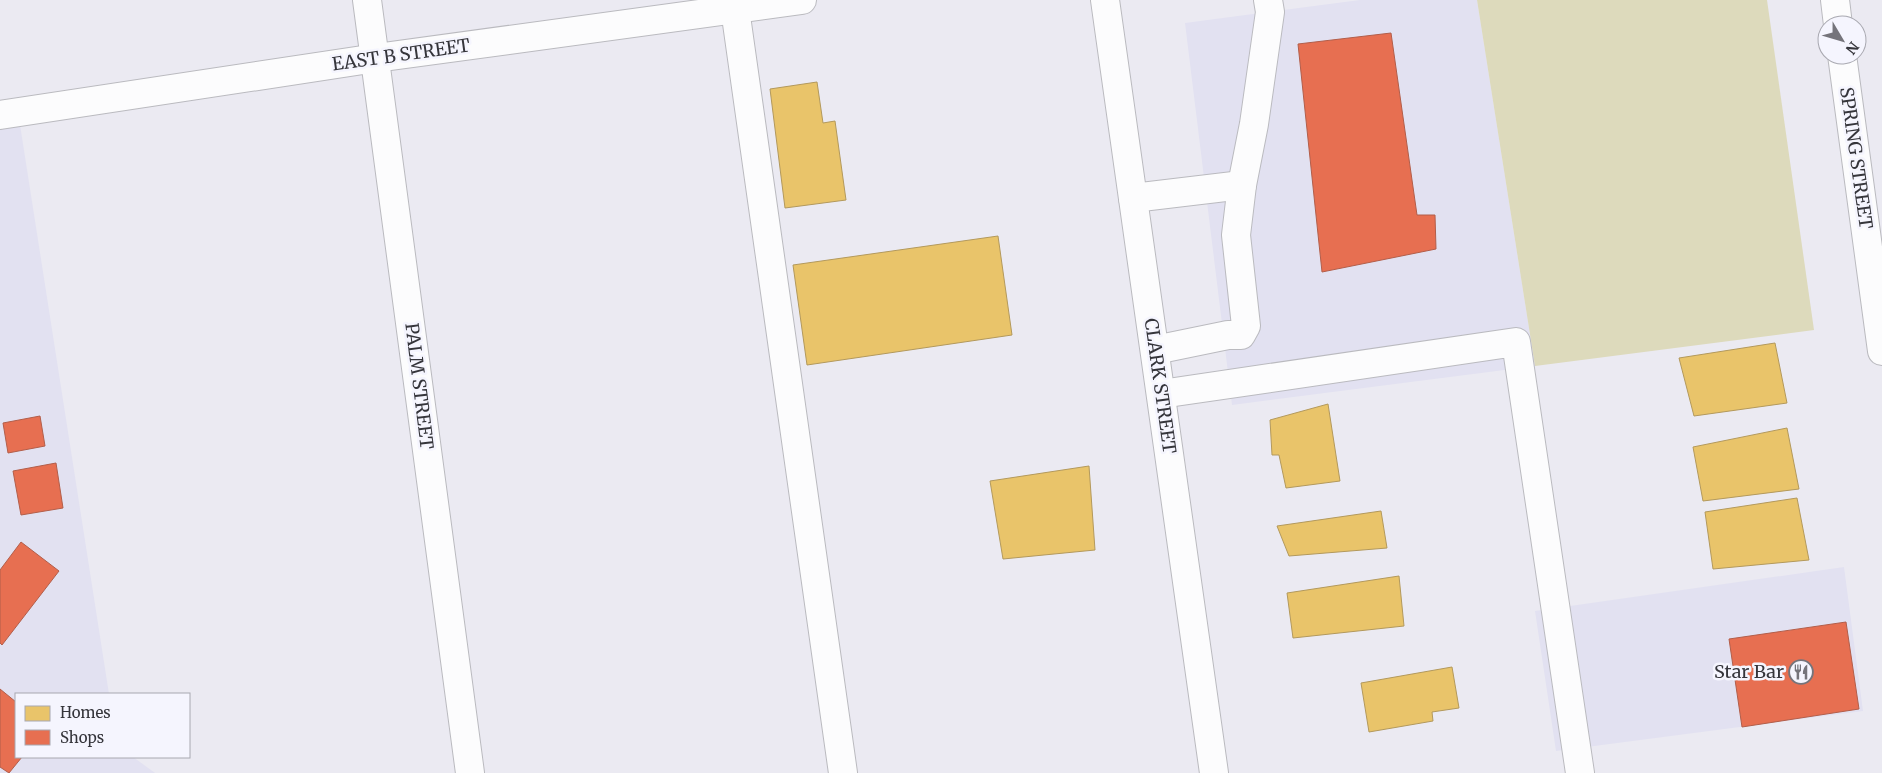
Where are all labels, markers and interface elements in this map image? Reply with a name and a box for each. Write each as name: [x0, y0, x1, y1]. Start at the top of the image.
north arrow: [1817, 15, 1867, 65]
street label: EAST B STREET: [331, 33, 472, 76]
text: N: [1842, 38, 1863, 58]
street label: SPRING STREET: [1835, 86, 1878, 231]
street label: CLARK STREET: [1140, 317, 1181, 456]
street label: PALM STREET: [400, 321, 439, 451]
restaurant icon: Star Bar: [1788, 659, 1814, 685]
place label: Star Bar: [1714, 660, 1784, 683]
legend: [15, 693, 190, 758]
text: Homes: [60, 703, 111, 722]
text: Shops: [60, 728, 104, 747]

